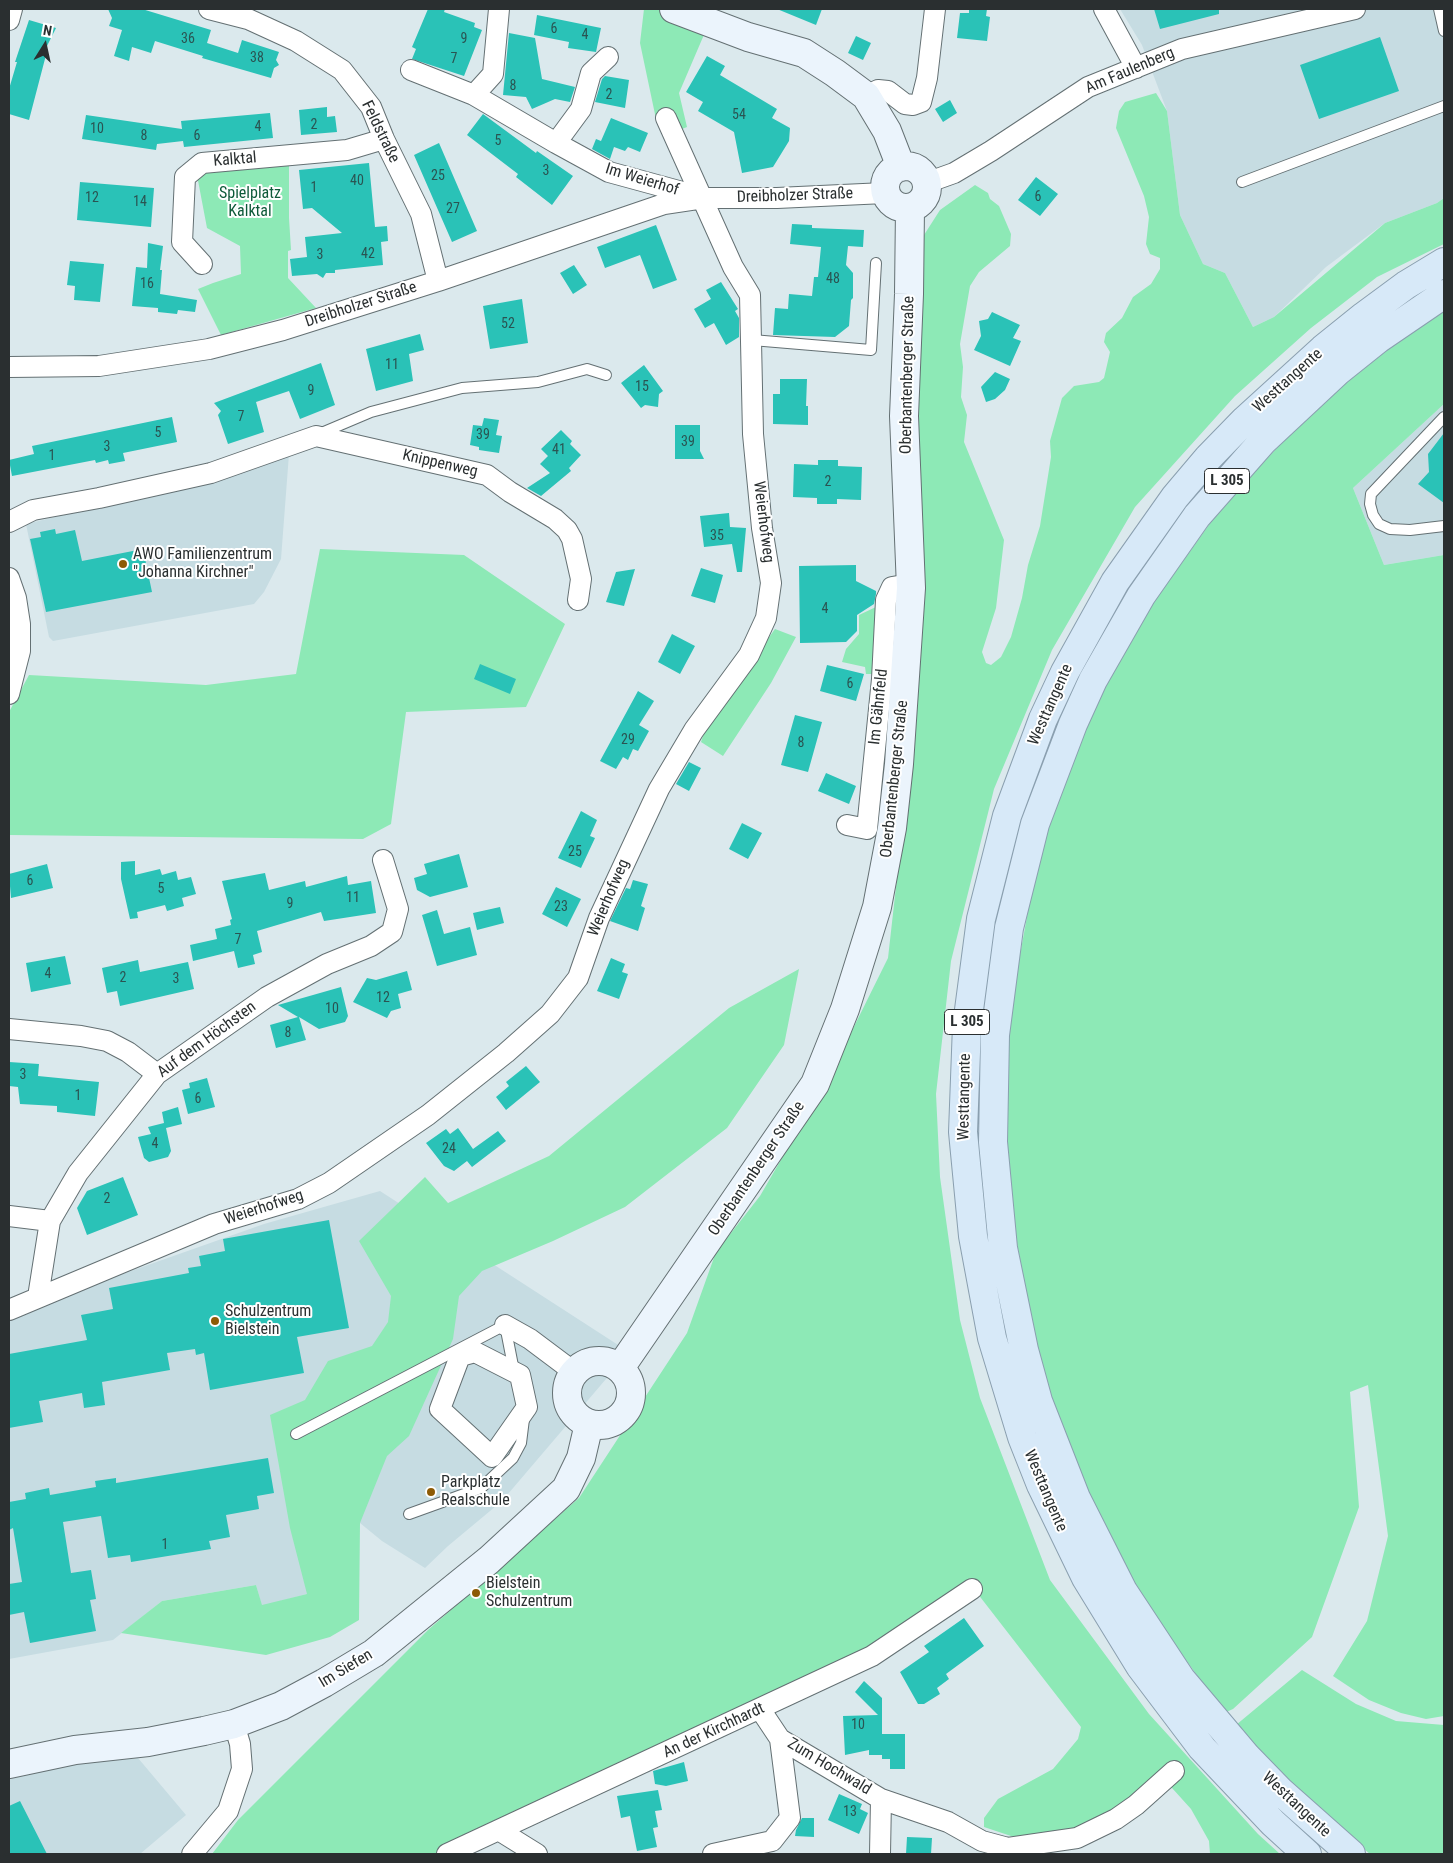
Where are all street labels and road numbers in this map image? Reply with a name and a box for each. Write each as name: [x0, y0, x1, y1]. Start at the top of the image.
street label: Am Faulenberg: [1083, 44, 1177, 98]
street label: Feldstraße: [357, 98, 403, 166]
street label: Kalktal: [213, 149, 257, 171]
street label: Im Weierhof: [603, 160, 681, 200]
street label: Dreibholzer Straße: [736, 184, 854, 208]
street label: Dreibholzer Straße: [303, 278, 419, 332]
street label: Oberbantenberger Straße: [897, 296, 919, 454]
street label: Westtangente: [1249, 345, 1327, 417]
street label: Knippenweg: [400, 446, 480, 482]
road number: L 305: [1204, 468, 1250, 494]
street label: Weierhofweg: [748, 480, 778, 564]
street label: Westtangente: [1025, 661, 1077, 749]
street label: Im Gähnfeld: [865, 668, 893, 746]
street label: Oberbantenberger Straße: [877, 699, 913, 859]
street label: Weierhofweg: [584, 856, 634, 940]
street label: Auf dem Höchsten: [154, 998, 260, 1082]
road number: L 305: [944, 1010, 990, 1034]
street label: Westtangente: [955, 1053, 975, 1141]
street label: Oberbantenberger Straße: [705, 1098, 809, 1240]
street label: Weierhofweg: [222, 1186, 306, 1230]
street label: Westtangente: [1019, 1447, 1071, 1535]
street label: Im Siefen: [316, 1645, 376, 1693]
street label: An der Kirchhardt: [660, 1699, 768, 1763]
street label: Zum Hochwald: [784, 1734, 874, 1800]
street label: Westtangente: [1258, 1768, 1334, 1842]

